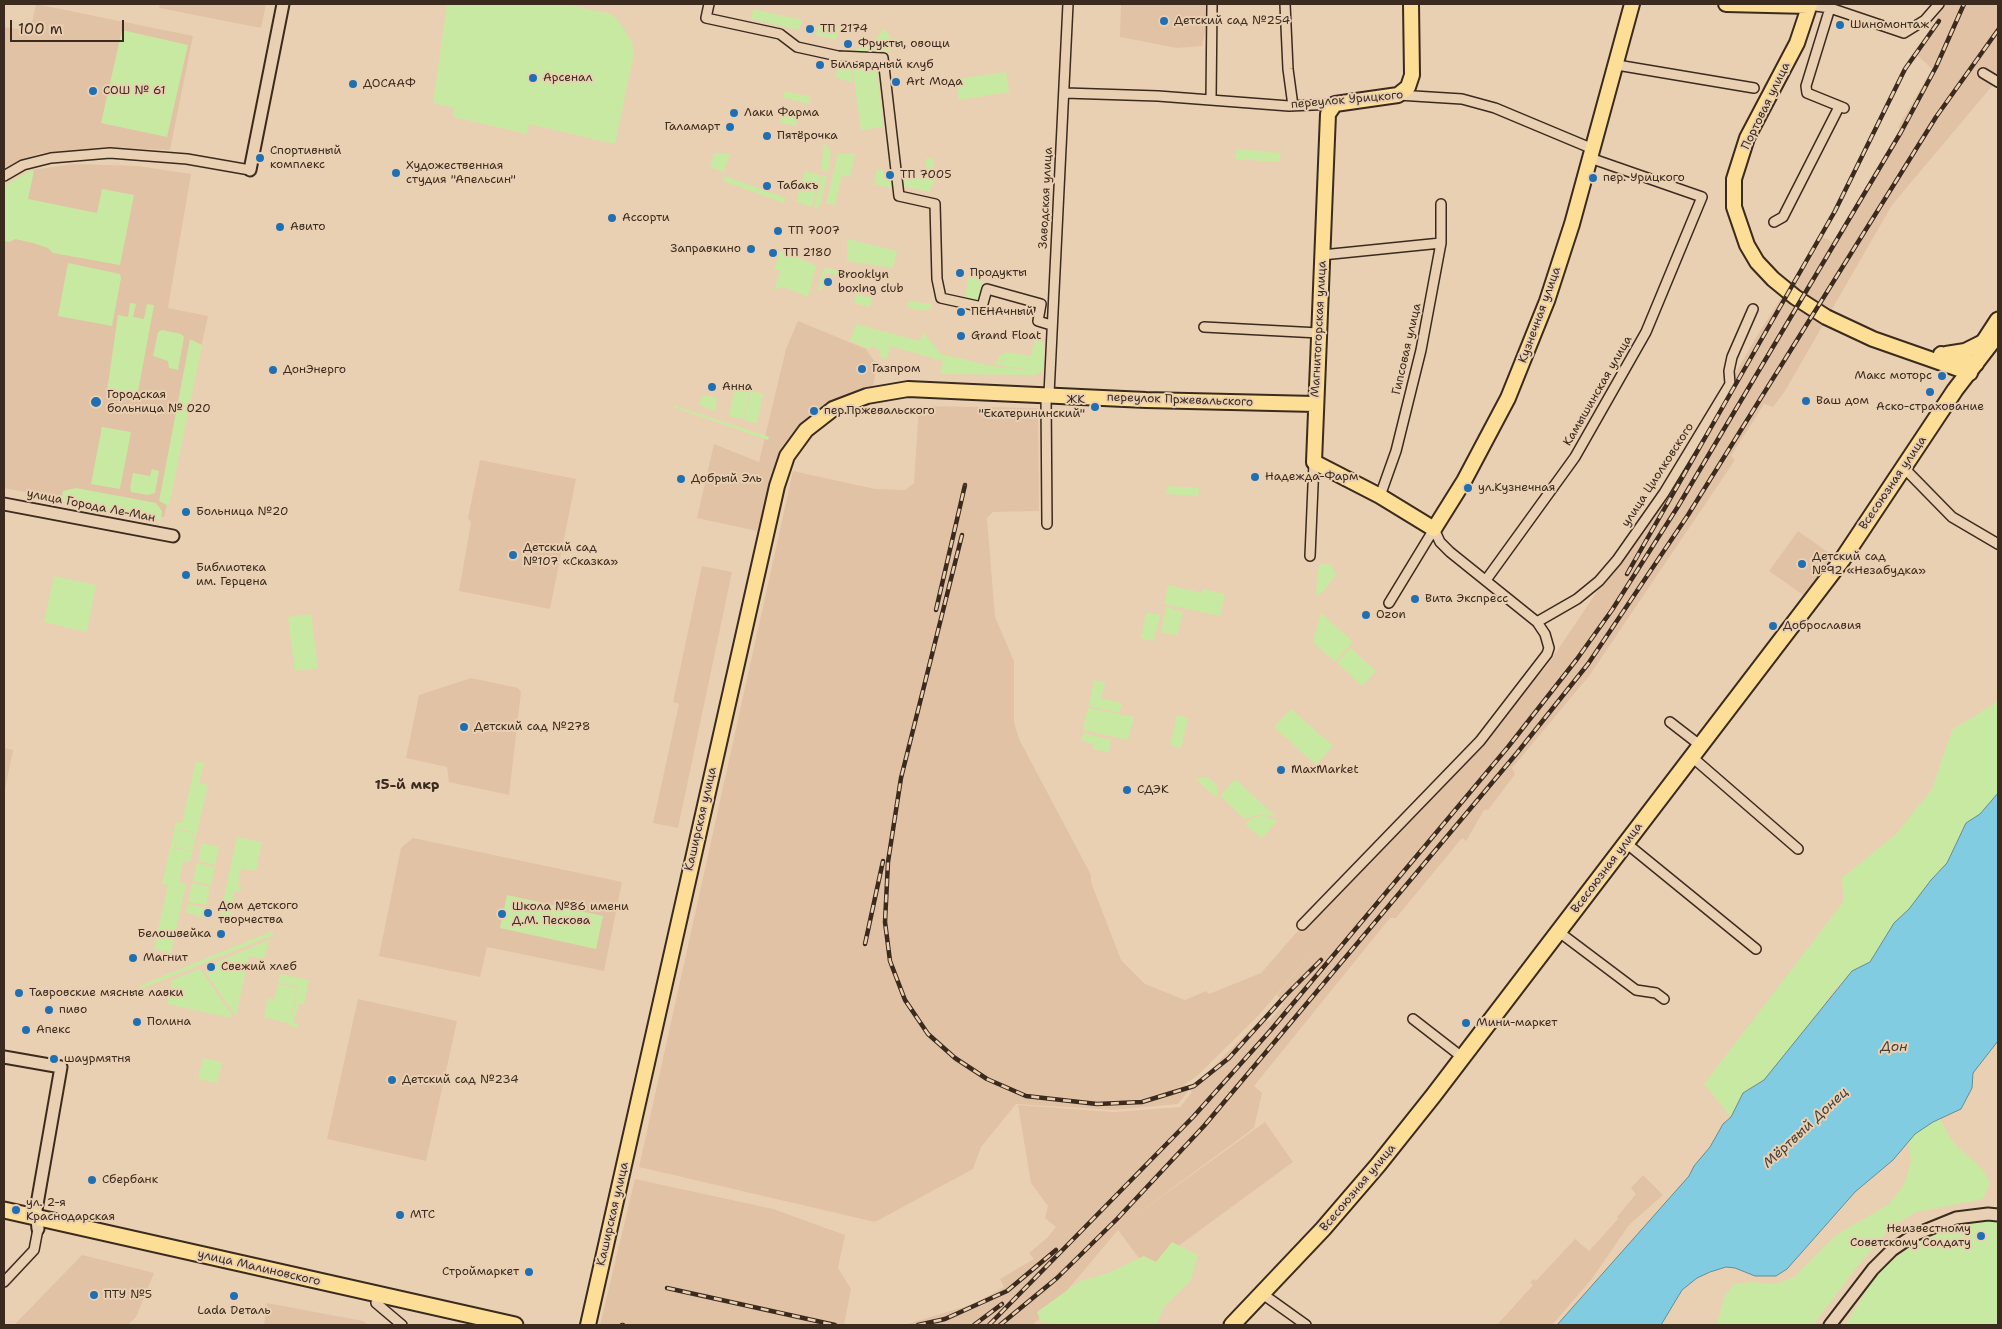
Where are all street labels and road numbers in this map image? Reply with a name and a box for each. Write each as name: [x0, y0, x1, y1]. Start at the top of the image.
street label: Портовая улица: [1739, 60, 1793, 152]
street label: переулок Урицкого: [1290, 88, 1404, 112]
street label: Заводская улица: [1036, 147, 1056, 249]
street label: Магнитогорская улица: [1308, 260, 1330, 398]
street label: Кузнечная улица: [1516, 265, 1564, 365]
street label: Гипсовая улица: [1389, 302, 1425, 396]
street label: Камышинская улица: [1561, 333, 1635, 449]
street label: переулок Пржевальского: [1107, 390, 1253, 410]
street label: улица Циолковского: [1619, 420, 1697, 530]
street label: Всесоюзная улица: [1856, 433, 1930, 533]
street label: улица Города Ле-Ман: [26, 486, 156, 526]
street label: Каширская улица: [682, 766, 720, 872]
street label: Всесоюзная улица: [1568, 820, 1646, 916]
street label: Всесоюзная улица: [1317, 1141, 1399, 1235]
street label: Каширская улица: [594, 1161, 632, 1267]
street label: улица Малиновского: [196, 1247, 322, 1289]

